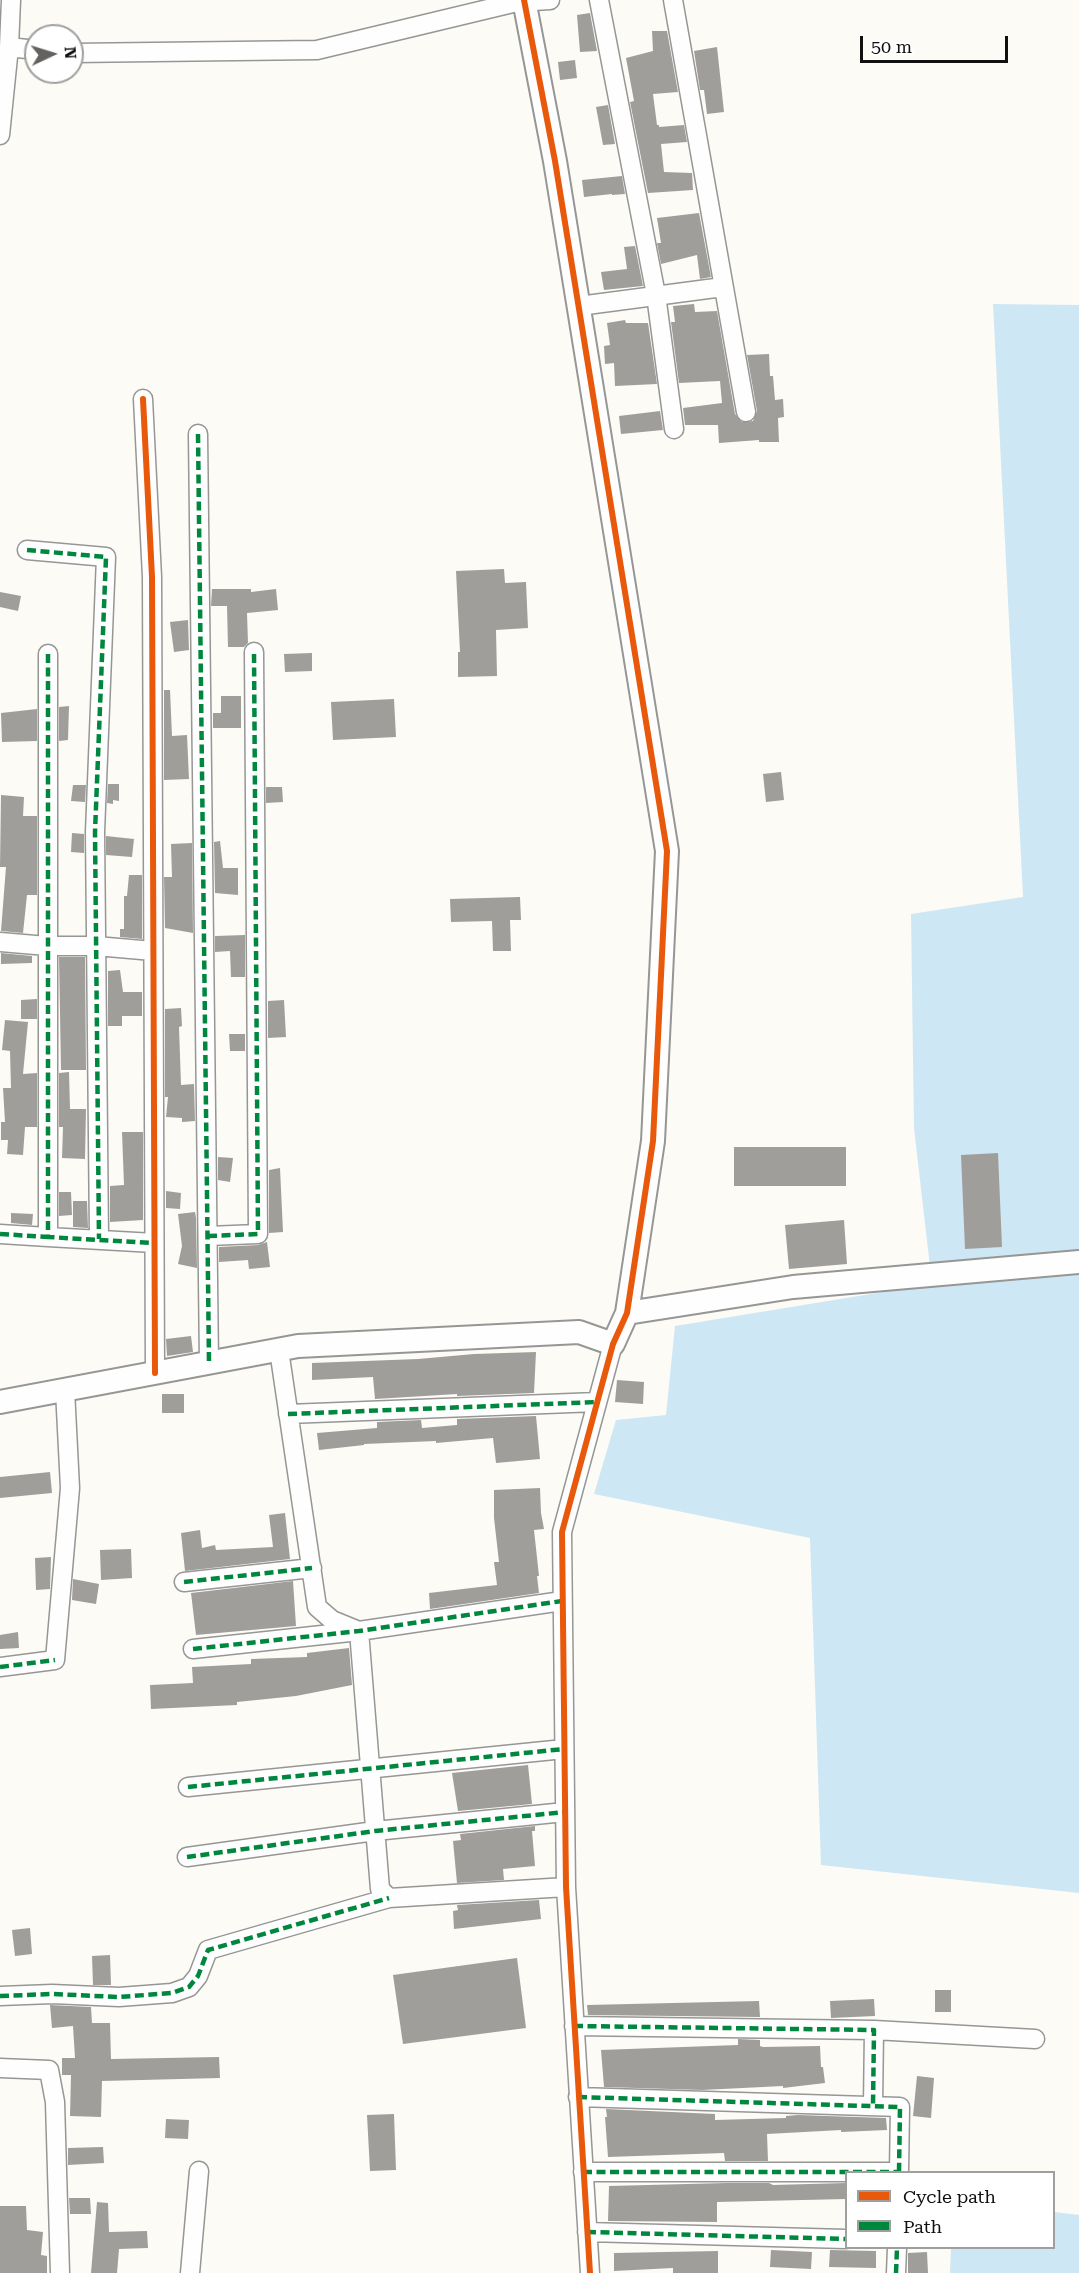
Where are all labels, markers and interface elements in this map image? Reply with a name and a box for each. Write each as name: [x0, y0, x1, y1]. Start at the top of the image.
north arrow: [24, 24, 84, 84]
scale bar: [863, 24, 1012, 62]
text: 50 m: [871, 36, 912, 57]
text: N: [61, 46, 80, 60]
legend: [845, 2171, 1055, 2249]
text: Cycle path: [903, 2186, 996, 2207]
text: Path: [903, 2216, 942, 2237]

